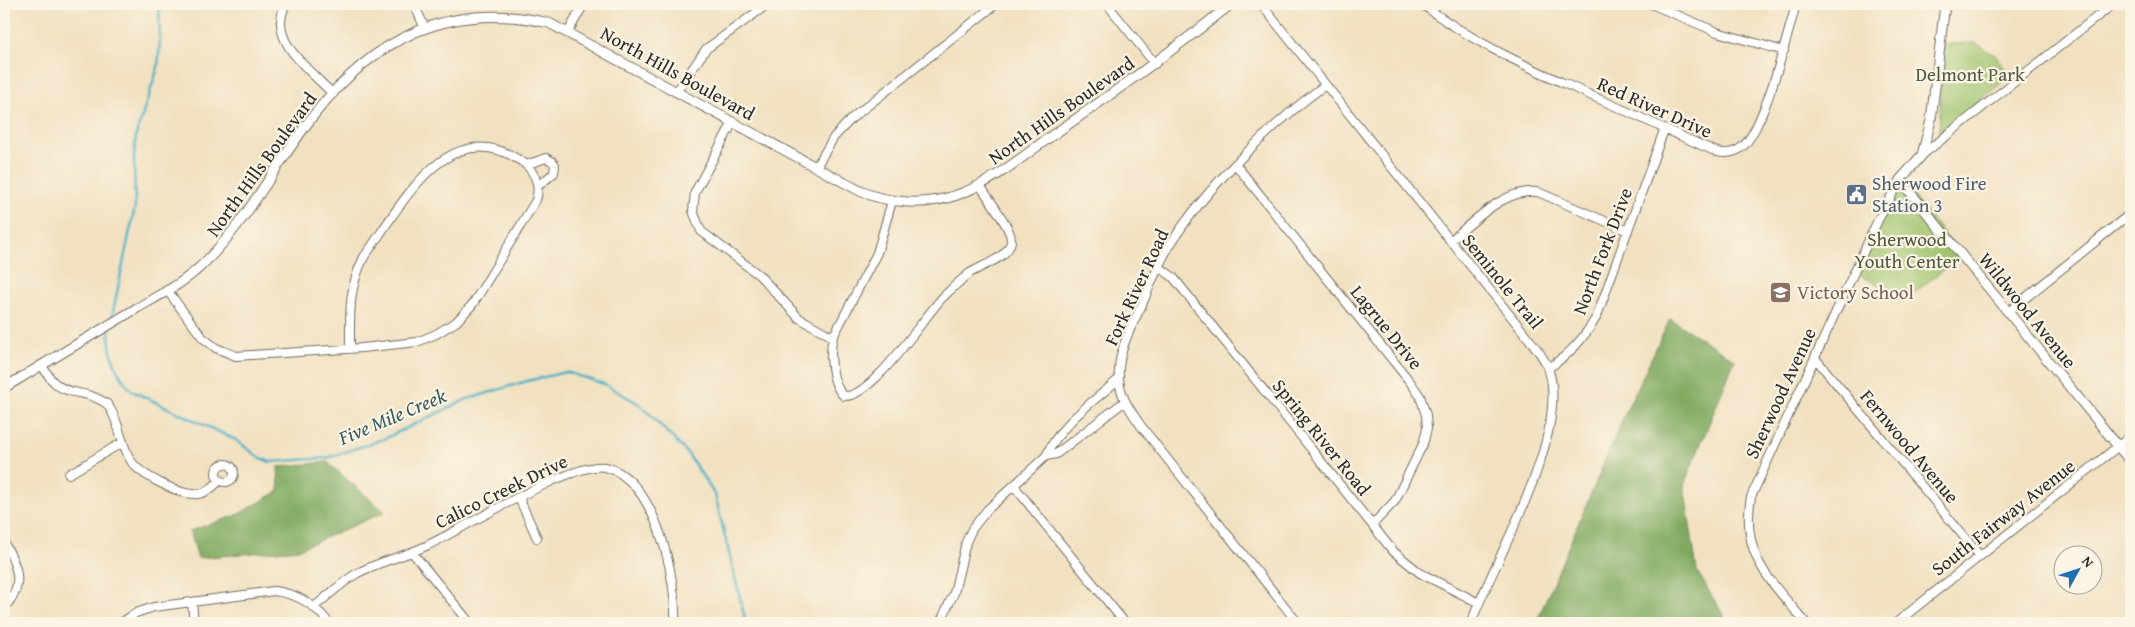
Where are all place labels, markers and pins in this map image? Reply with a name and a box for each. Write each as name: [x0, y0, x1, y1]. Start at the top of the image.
place label: Sherwood Fire Station 3: [1872, 169, 1987, 219]
public building icon: Sherwood Fire Station 3: [1844, 182, 1868, 206]
place label: Victory School: [1797, 278, 1914, 306]
school or university icon: Victory School: [1769, 280, 1793, 304]

